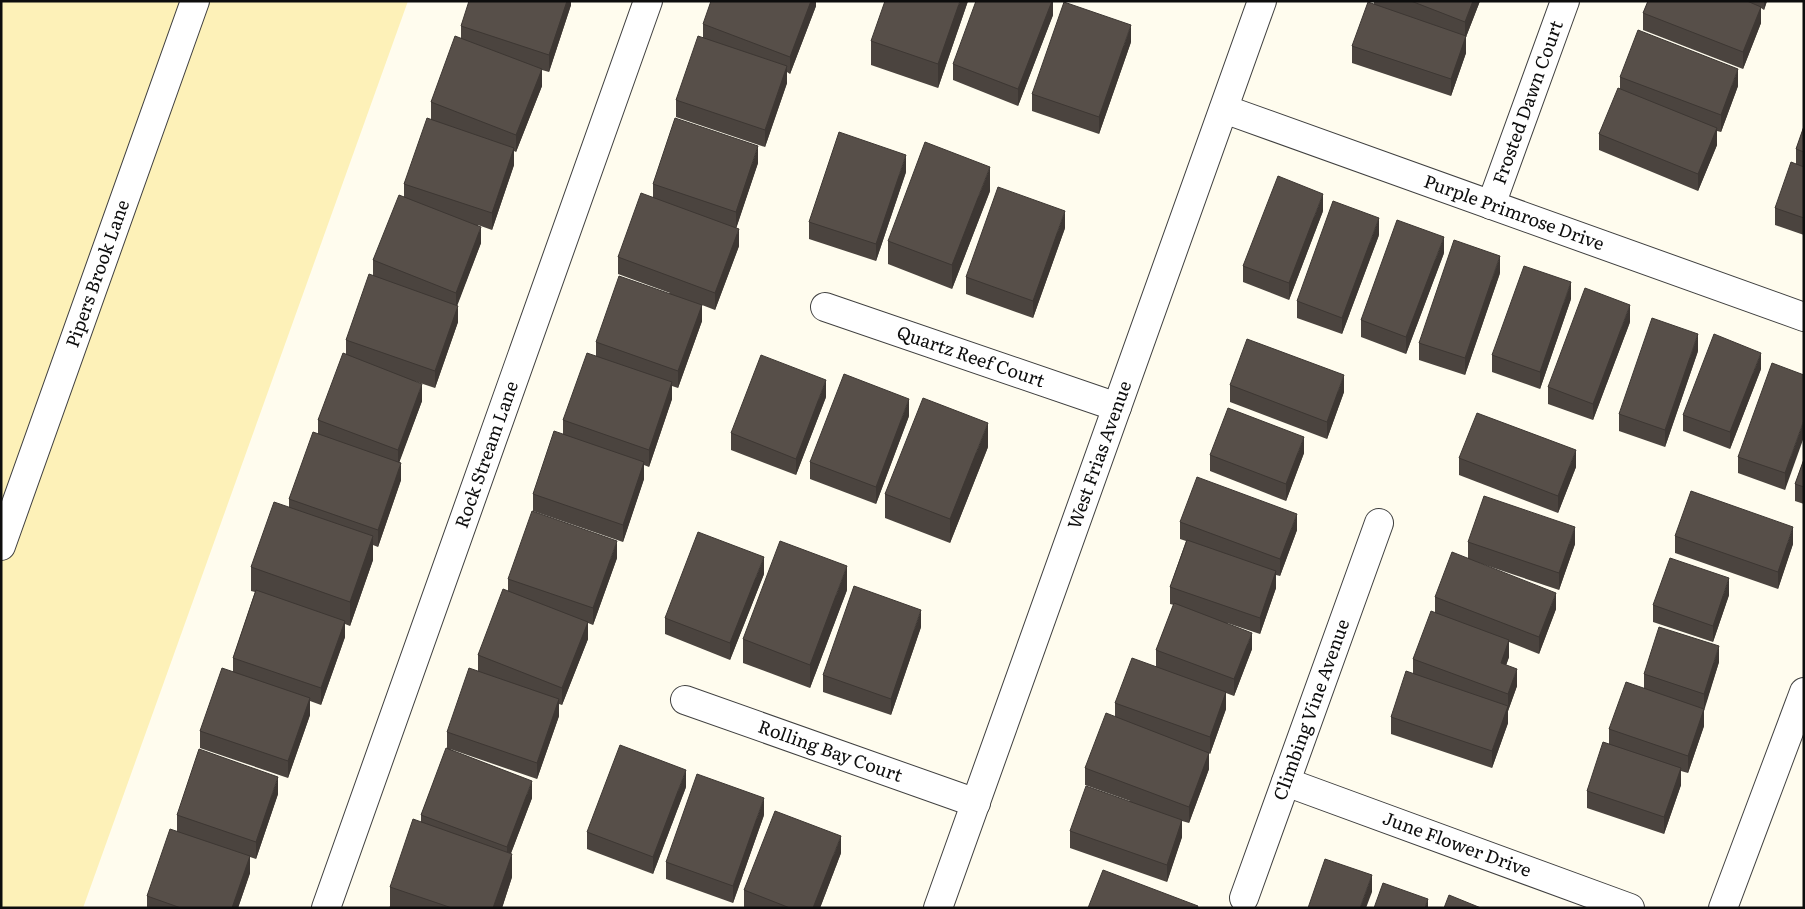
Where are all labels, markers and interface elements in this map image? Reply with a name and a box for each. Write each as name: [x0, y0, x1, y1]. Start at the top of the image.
street label: Frosted Dawn Court: [1485, 16, 1569, 188]
street label: Purple Primrose Drive: [1420, 167, 1608, 256]
street label: Pipers Brook Lane: [58, 196, 135, 351]
street label: Quartz Reef Court: [894, 318, 1049, 394]
street label: Rock Stream Lane: [447, 377, 524, 532]
street label: West Frias Avenue: [1059, 377, 1137, 532]
street label: Climbing Vine Avenue: [1265, 615, 1355, 804]
street label: Rolling Bay Court: [755, 712, 907, 788]
street label: June Flower Drive: [1379, 804, 1536, 883]

